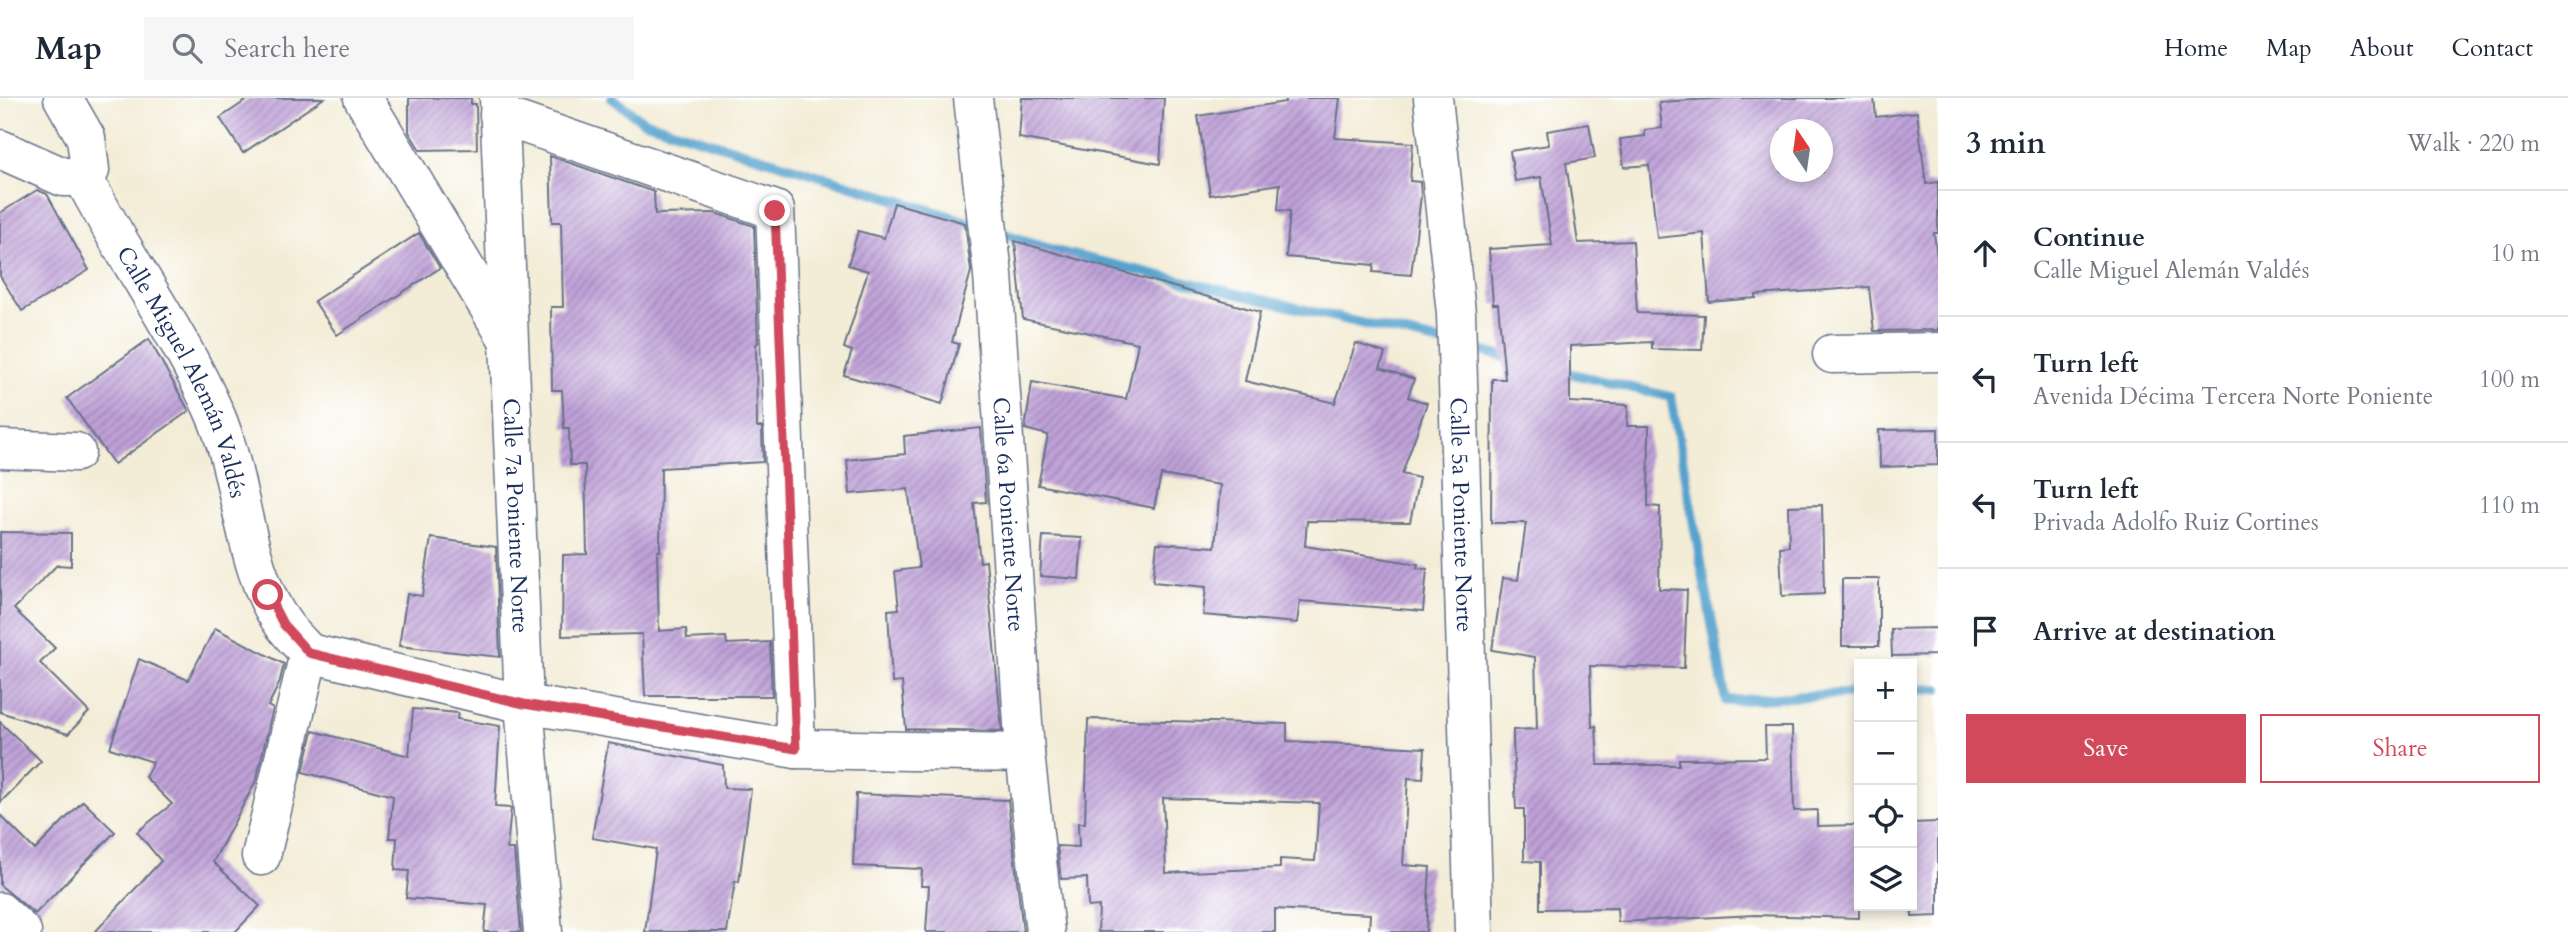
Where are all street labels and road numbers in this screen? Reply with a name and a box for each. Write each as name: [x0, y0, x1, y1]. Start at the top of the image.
street label: Calle Miguel Alemán Valdés: [109, 240, 254, 501]
street label: Calle 6a Poniente Norte: [985, 396, 1032, 633]
street label: Calle 5a Poniente Norte: [1442, 397, 1480, 633]
street label: Calle 7a Poniente Norte: [495, 398, 536, 634]

